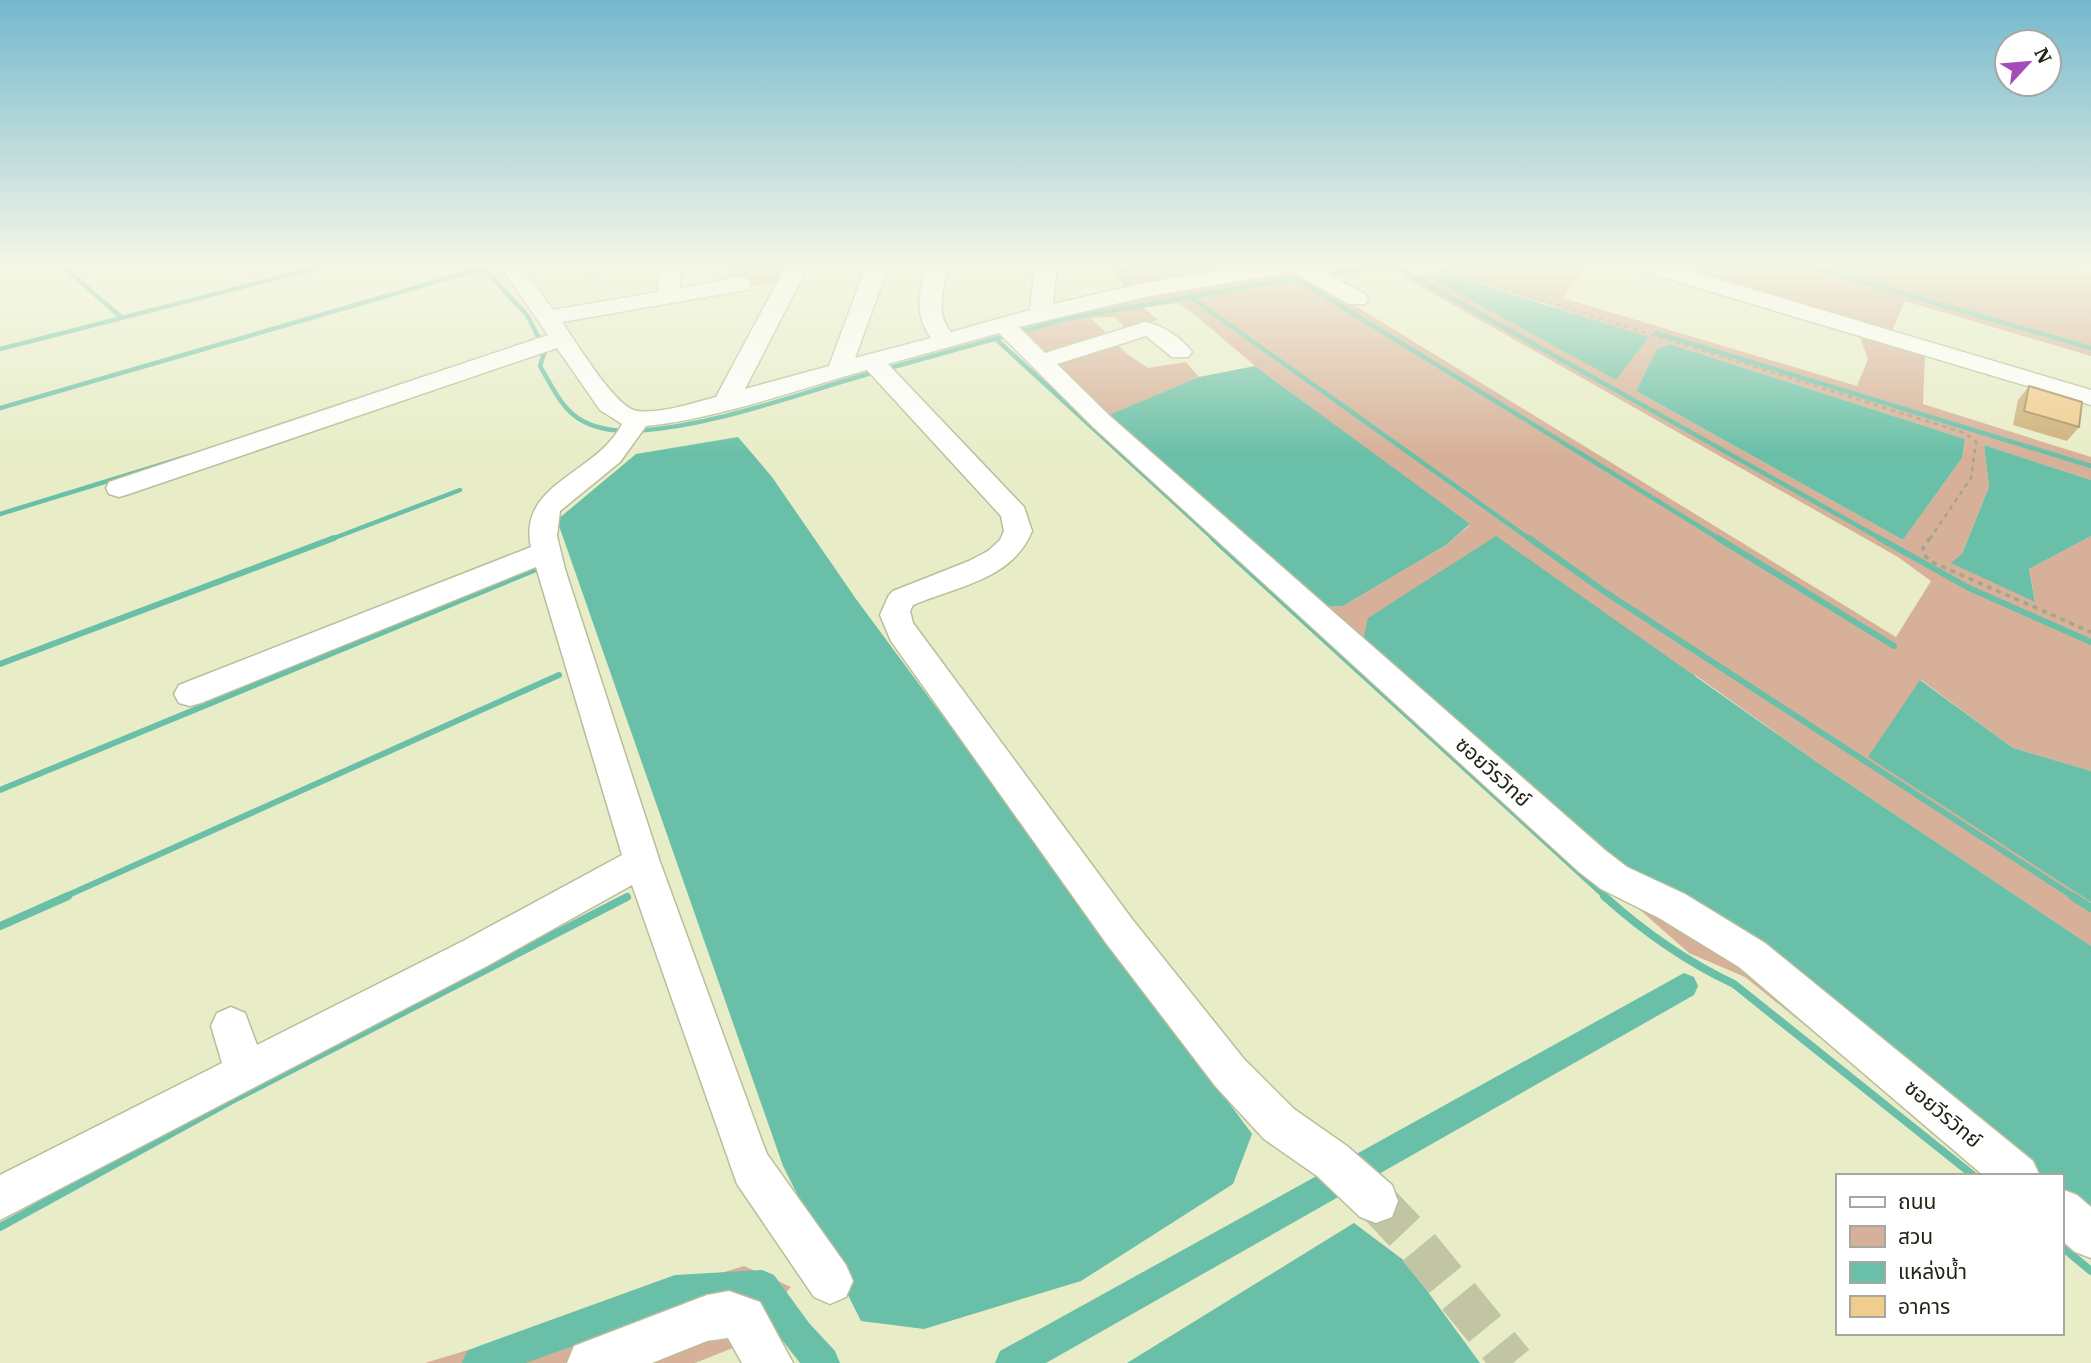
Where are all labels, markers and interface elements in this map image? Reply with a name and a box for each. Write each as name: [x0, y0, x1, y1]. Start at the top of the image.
north arrow: [1993, 28, 2063, 98]
text: N: [2029, 44, 2057, 68]
street label: ซอยวีรวิทย์: [1450, 730, 1537, 813]
street label: ซอยวีรวิทย์: [1899, 1073, 1988, 1154]
legend: [1836, 1174, 2063, 1335]
text: ถนน: [1898, 1187, 1936, 1215]
text: สวน: [1898, 1222, 1933, 1250]
text: แหล่งน้ำ: [1898, 1257, 1967, 1285]
text: อาคาร: [1898, 1292, 1950, 1320]

